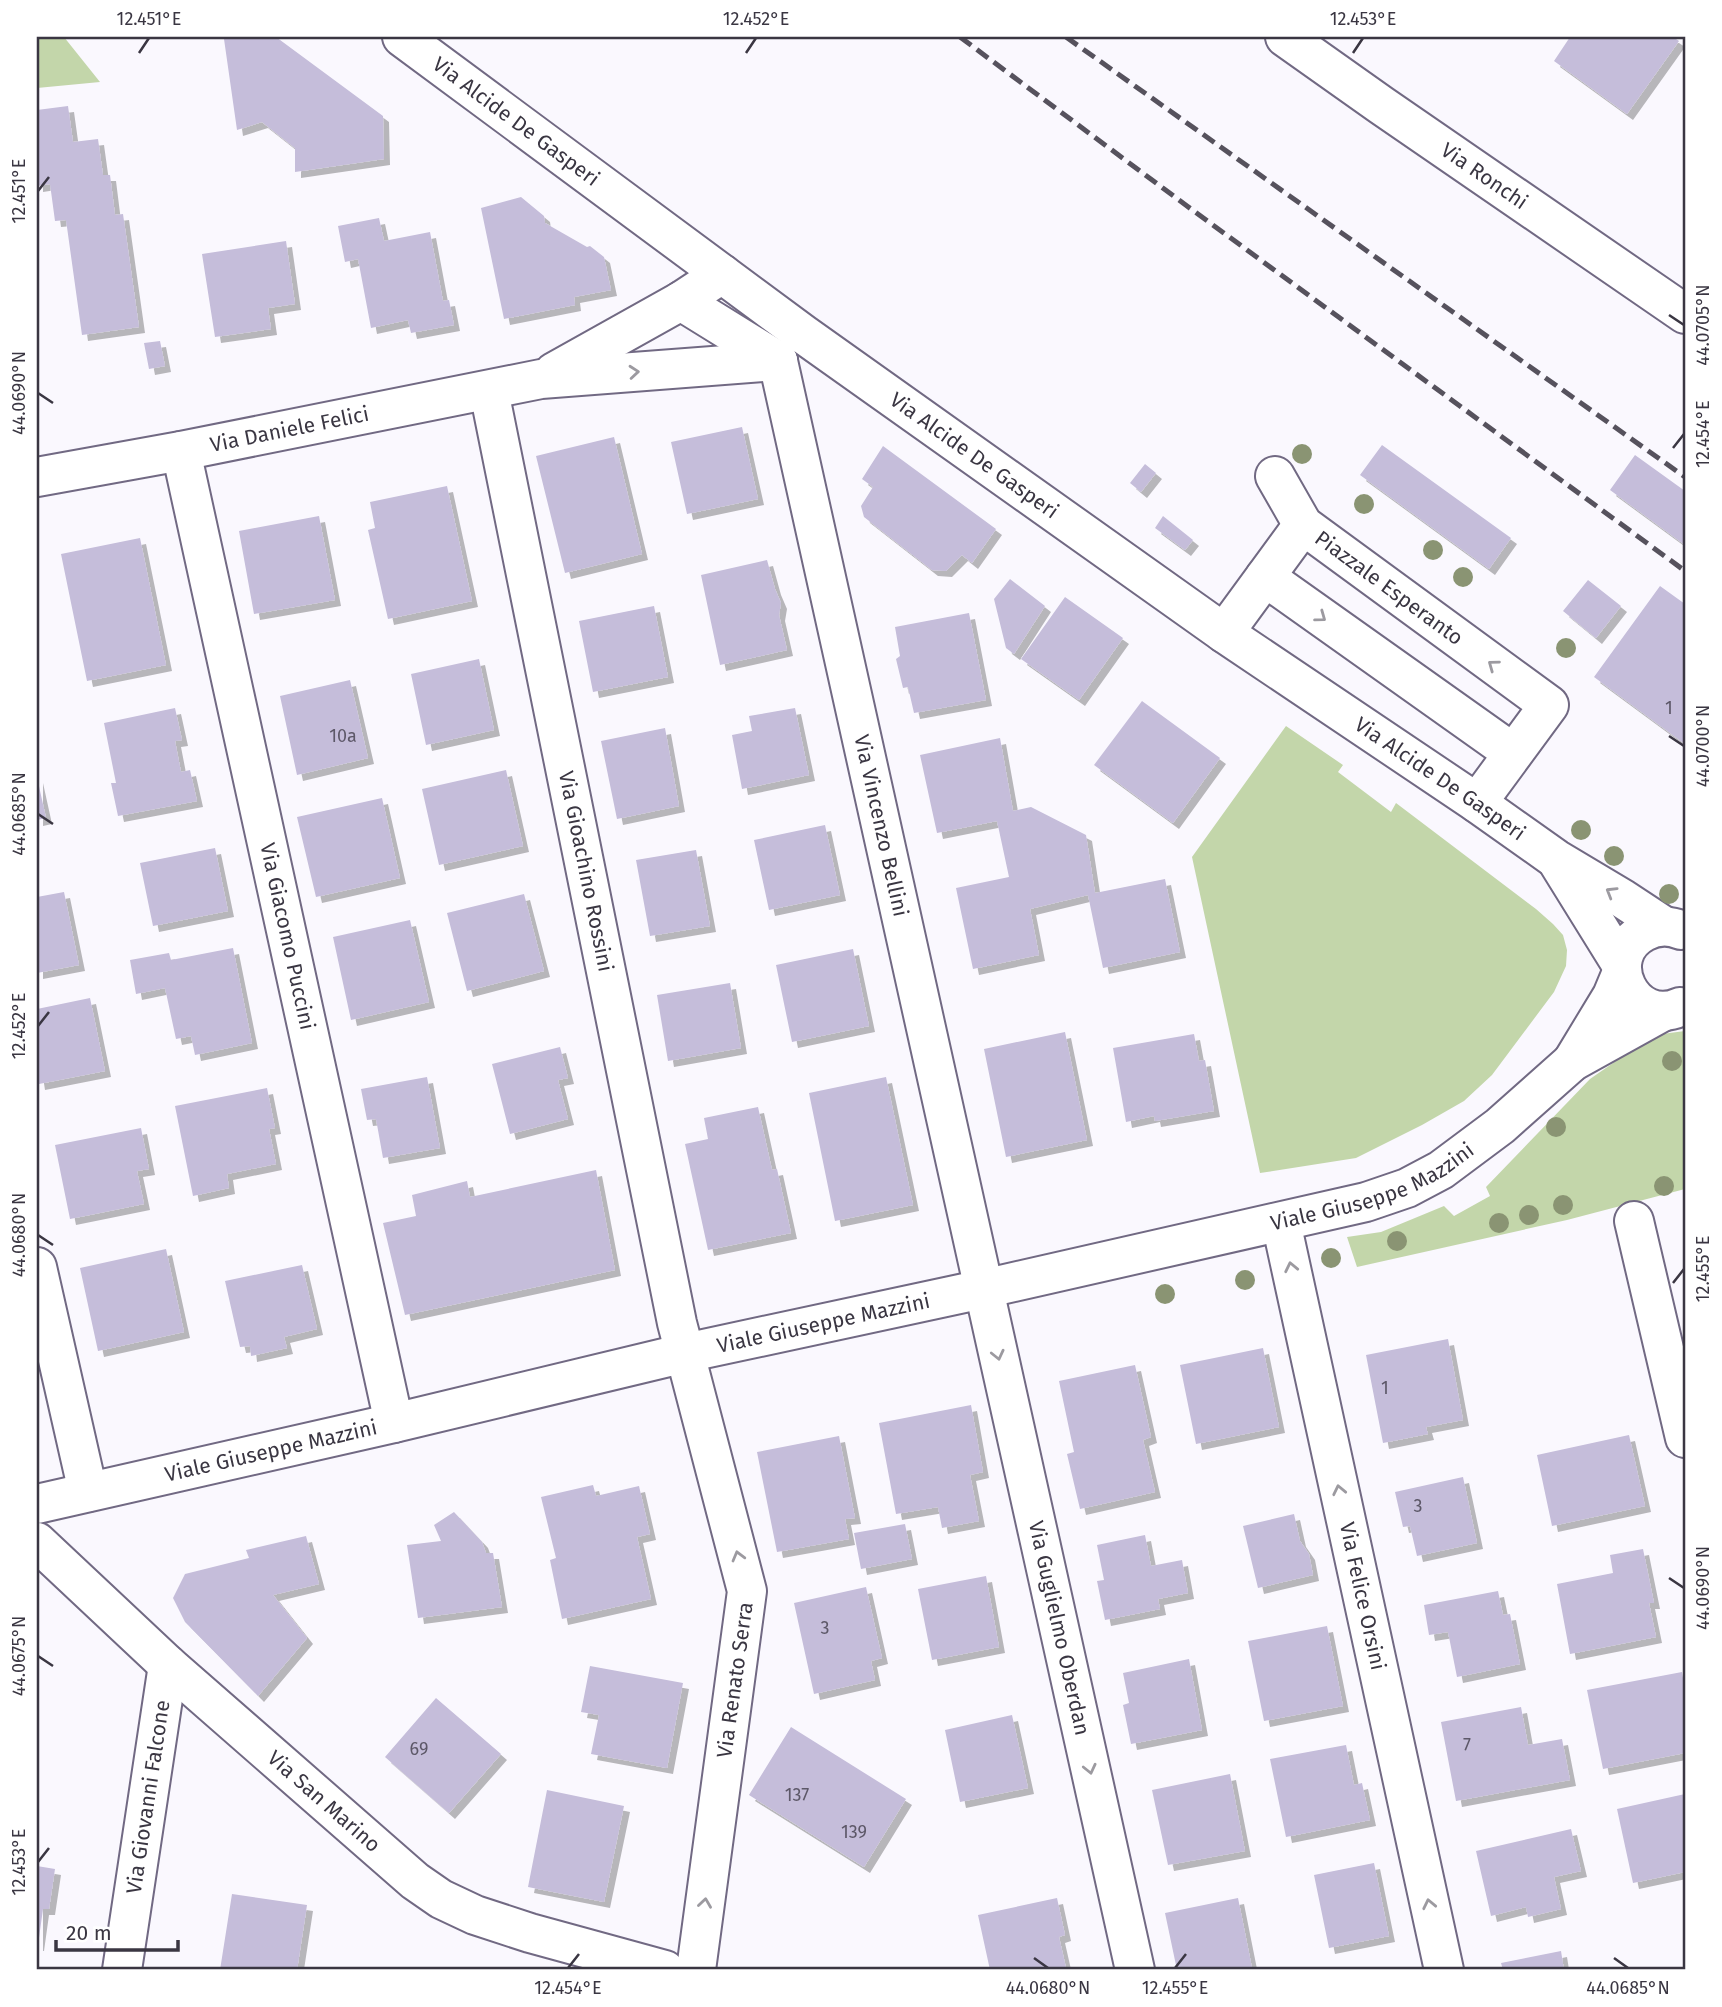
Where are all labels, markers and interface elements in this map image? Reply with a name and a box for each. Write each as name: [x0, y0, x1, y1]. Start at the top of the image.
text: 12.451°E: [117, 8, 181, 30]
text: 12.452°E: [723, 8, 789, 30]
text: 12.453°E: [1330, 8, 1396, 30]
street label: Via Alcide De Gasperi: [428, 51, 605, 192]
street label: Via Ronchi: [1436, 137, 1533, 215]
text: 12.451°E: [8, 159, 30, 223]
text: 44.0705°N: [1692, 284, 1714, 366]
text: 44.0690°N: [8, 351, 30, 435]
one-way arrow: [628, 365, 639, 380]
street label: Via Alcide De Gasperi: [885, 387, 1064, 524]
text: 12.454°E: [1692, 400, 1714, 468]
street label: Via Daniele Felici: [208, 401, 371, 458]
street label: Piazzale Esperanto: [1310, 525, 1468, 651]
one-way arrow: [1313, 609, 1326, 621]
one-way arrow: [1489, 661, 1501, 673]
house number: 1: [1665, 697, 1673, 719]
text: 44.0700°N: [1692, 705, 1714, 787]
street label: Via Alcide De Gasperi: [1350, 711, 1531, 846]
house number: 10a: [329, 725, 357, 747]
street label: Via Vincenzo Bellini: [848, 732, 914, 919]
street label: Via Gioachino Rossini: [553, 769, 619, 974]
text: 44.0685°N: [8, 772, 30, 856]
street label: Via Giacomo Puccini: [254, 841, 321, 1032]
one-way arrow: [1605, 887, 1618, 900]
text: 12.452°E: [8, 993, 30, 1059]
street label: Viale Giuseppe Mazzini: [1268, 1137, 1479, 1236]
text: 44.0680°N: [8, 1193, 30, 1277]
text: 12.455°E: [1692, 1236, 1714, 1302]
one-way arrow: [1284, 1261, 1299, 1273]
street label: Viale Giuseppe Mazzini: [715, 1288, 932, 1359]
one-way arrow: [990, 1349, 1005, 1361]
house number: 1: [1381, 1377, 1389, 1399]
street label: Viale Giuseppe Mazzini: [162, 1414, 380, 1488]
one-way arrow: [1333, 1484, 1348, 1496]
house number: 3: [1414, 1495, 1422, 1517]
street label: Via Guglielmo Oberdan: [1023, 1519, 1096, 1738]
street label: Via Felice Orsini: [1334, 1520, 1391, 1673]
text: 44.0690°N: [1692, 1546, 1714, 1630]
one-way arrow: [732, 1551, 746, 1563]
street label: Via Renato Serra: [711, 1600, 759, 1760]
text: 44.0675°N: [8, 1616, 30, 1696]
house number: 3: [821, 1617, 829, 1639]
street label: Via Giovanni Falcone: [121, 1698, 176, 1896]
house number: 7: [1463, 1734, 1471, 1756]
house number: 69: [410, 1738, 428, 1760]
street label: Via San Marino: [262, 1745, 386, 1858]
one-way arrow: [1082, 1763, 1096, 1775]
house number: 137: [785, 1784, 809, 1806]
house number: 139: [841, 1821, 867, 1843]
text: 12.453°E: [8, 1829, 30, 1895]
one-way arrow: [698, 1897, 713, 1908]
one-way arrow: [1423, 1898, 1437, 1910]
scale bar: [56, 1909, 178, 1953]
text: 20 m: [66, 1920, 112, 1946]
text: 12.454°E: [534, 1977, 602, 1999]
text: 44.0680°N: [1006, 1977, 1090, 1999]
text: 12.455°E: [1142, 1977, 1208, 1999]
text: 44.0685°N: [1586, 1977, 1670, 1999]

